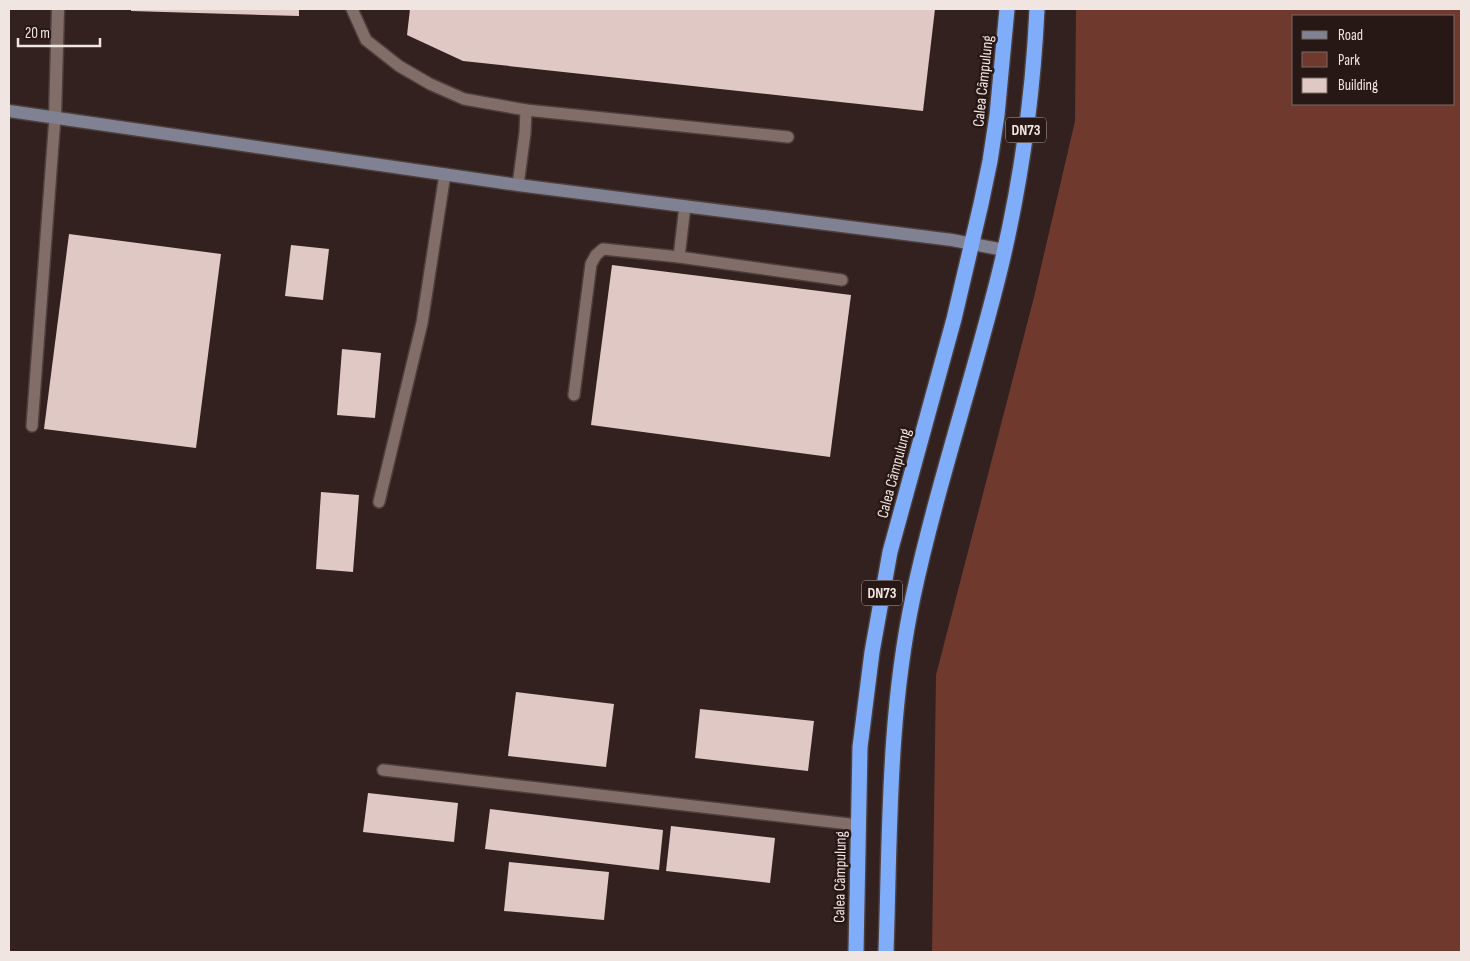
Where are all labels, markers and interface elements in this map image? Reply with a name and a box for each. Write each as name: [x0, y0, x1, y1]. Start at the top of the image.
scale bar: [18, 15, 100, 47]
legend: [1292, 15, 1455, 105]
text: 20 m: [25, 24, 50, 43]
text: Road: [1338, 26, 1363, 45]
street label: Calea Câmpulung: [969, 34, 998, 128]
text: Park: [1338, 51, 1360, 70]
text: Building: [1338, 76, 1378, 95]
road number: DN73: [1006, 118, 1046, 142]
street label: Calea Câmpulung: [873, 427, 916, 520]
road number: DN73: [862, 580, 902, 606]
street label: Calea Câmpulung: [830, 831, 851, 923]

